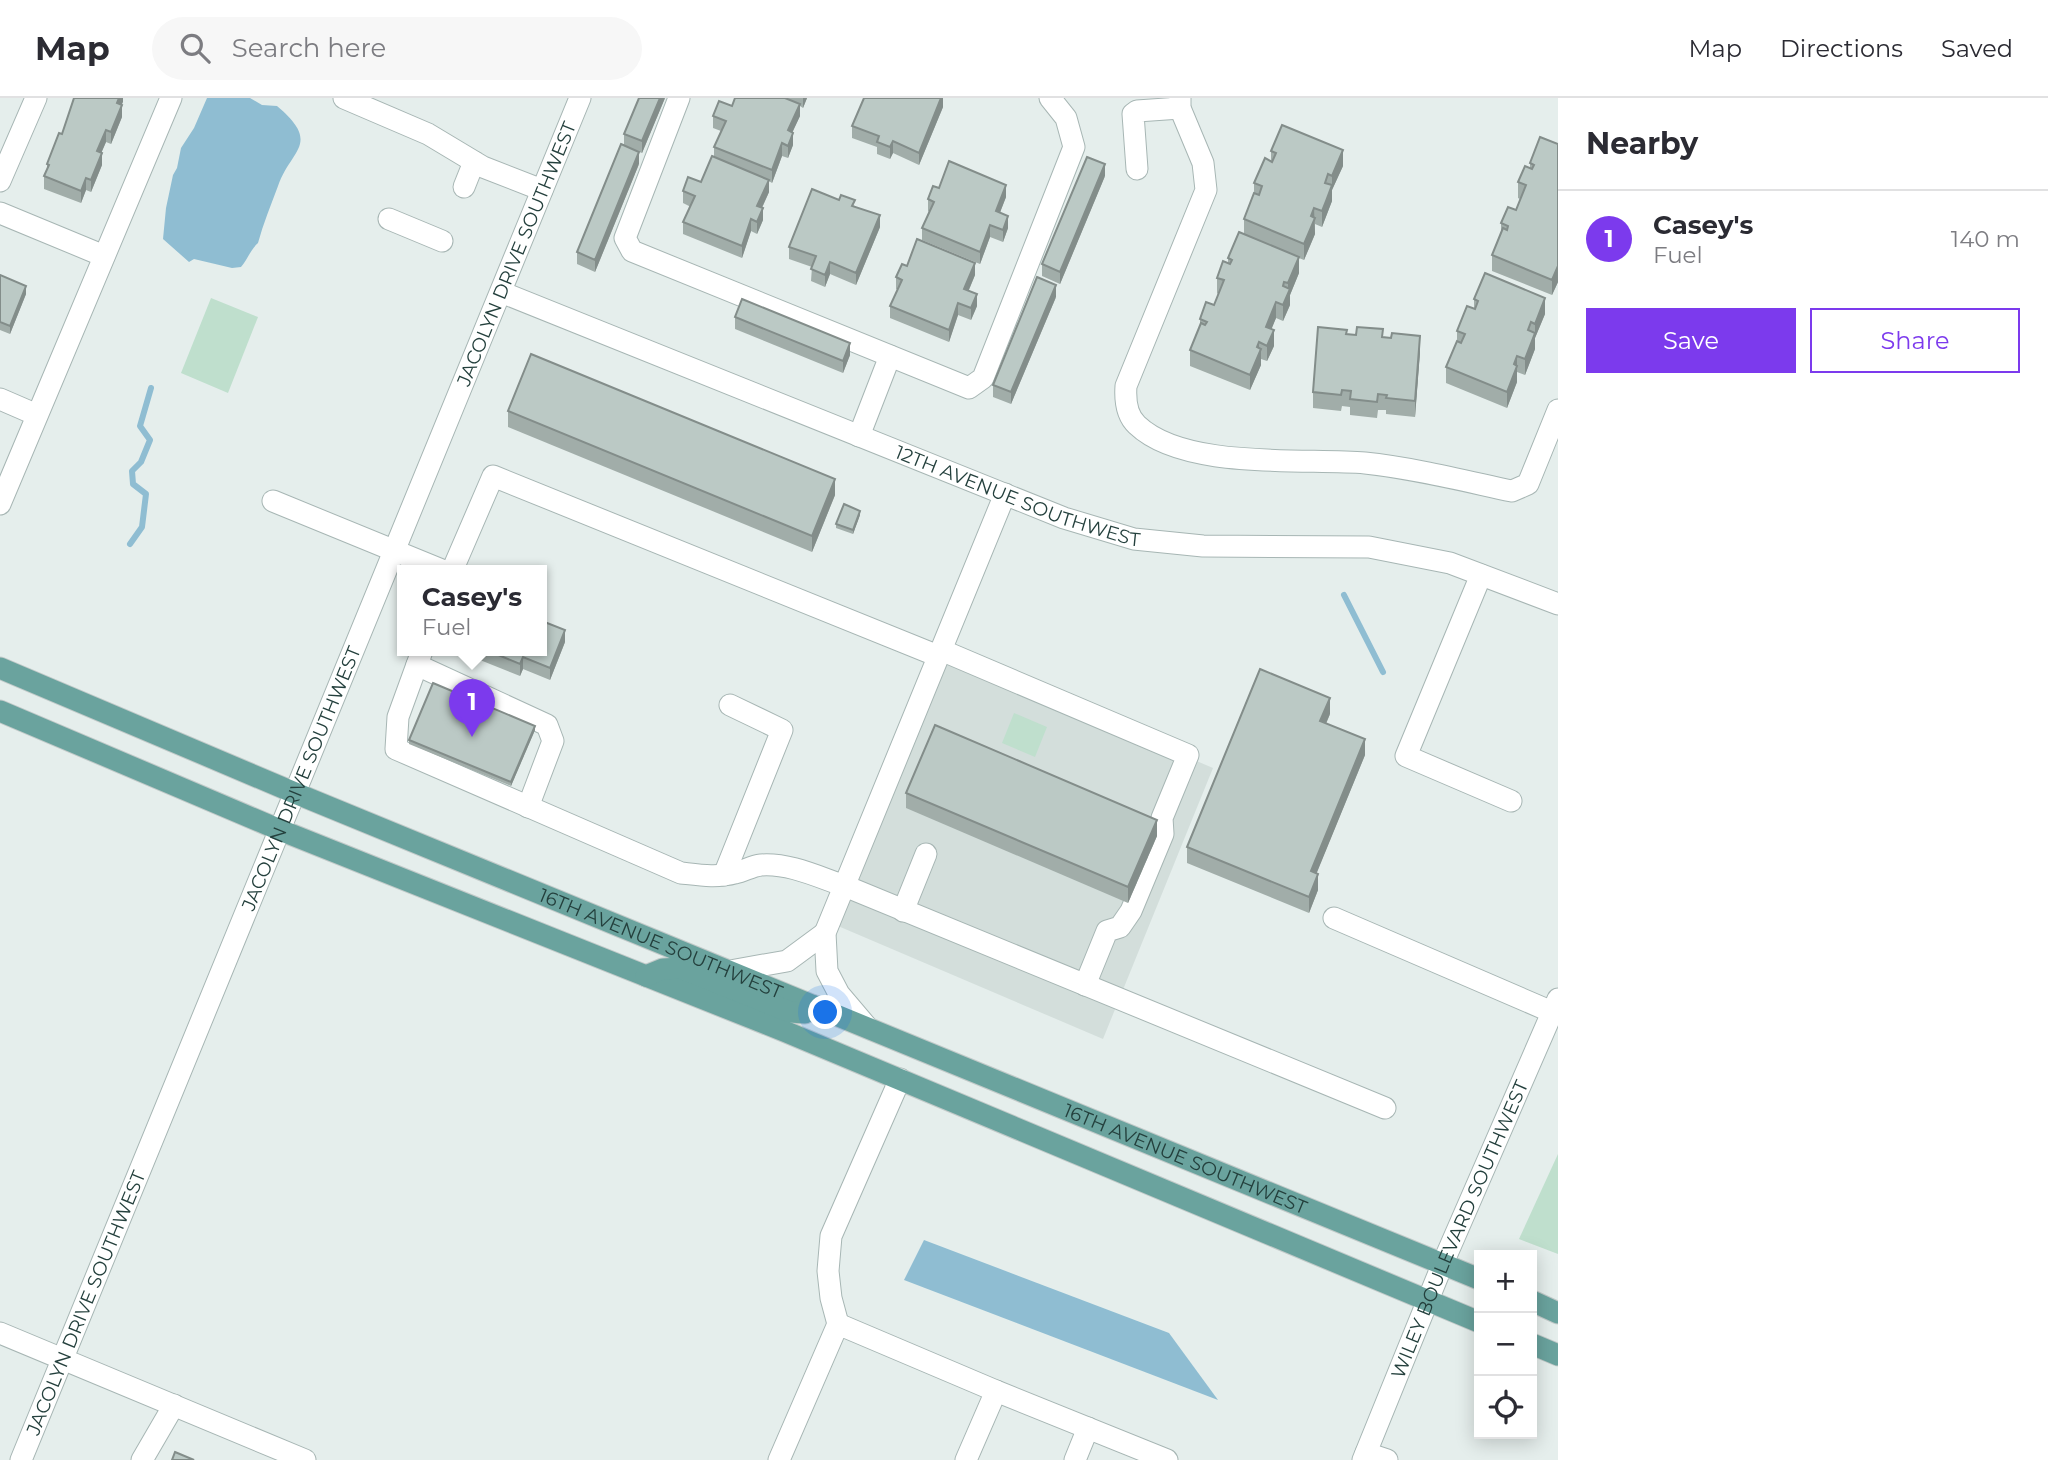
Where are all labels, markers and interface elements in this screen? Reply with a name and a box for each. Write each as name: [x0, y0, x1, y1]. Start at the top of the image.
search box: [152, 17, 642, 80]
text: Map: [35, 28, 110, 68]
icon: search: [176, 29, 214, 67]
text: Search here: [232, 32, 386, 64]
text: Map: [1689, 34, 1742, 63]
text: Directions: [1780, 34, 1903, 63]
text: Saved: [1941, 34, 2013, 63]
street label: JACOLYN DRIVE SOUTHWEST: [452, 118, 581, 390]
text: Nearby: [1586, 125, 1698, 162]
text: Casey's: [1653, 209, 1753, 241]
text: 1: [1604, 225, 1614, 253]
text: 140 m: [1951, 225, 2020, 253]
text: Fuel: [1653, 241, 1703, 269]
button: Save: [1586, 308, 1796, 373]
button: Share: [1810, 308, 2020, 373]
street label: 12TH AVENUE SOUTHWEST: [892, 440, 1142, 552]
popup: [397, 565, 547, 656]
text: Casey's: [422, 581, 522, 613]
text: Fuel: [422, 613, 472, 641]
street label: JACOLYN DRIVE SOUTHWEST: [236, 643, 366, 915]
pin: 1: [449, 679, 495, 737]
street label: 16TH AVENUE SOUTHWEST: [536, 884, 786, 1004]
your location: [808, 995, 842, 1029]
street label: WILEY BOULEVARD SOUTHWEST: [1386, 1077, 1533, 1382]
street label: 16TH AVENUE SOUTHWEST: [1060, 1099, 1310, 1219]
street label: JACOLYN DRIVE SOUTHWEST: [21, 1167, 151, 1439]
map controls: [1474, 1250, 1537, 1439]
button: +: [1474, 1250, 1537, 1313]
button: −: [1474, 1313, 1537, 1376]
button: locate: [1474, 1376, 1537, 1439]

